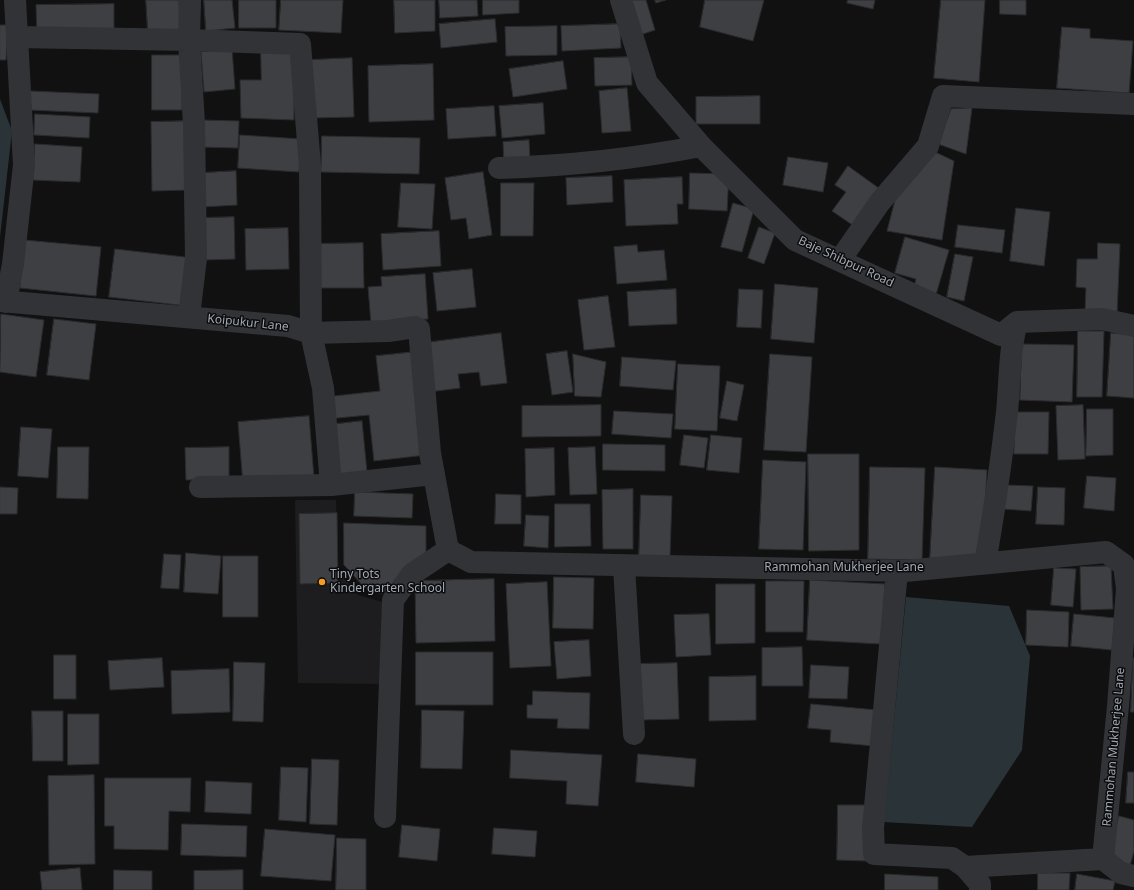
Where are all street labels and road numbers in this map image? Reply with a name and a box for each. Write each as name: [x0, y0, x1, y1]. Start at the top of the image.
street label: Baje Shibpur Road: [796, 234, 896, 290]
street label: Koipukur Lane: [207, 312, 289, 334]
street label: Rammohan Mukherjee Lane: [764, 561, 924, 575]
street label: Rammohan Mukherjee Lane: [1100, 667, 1128, 827]

